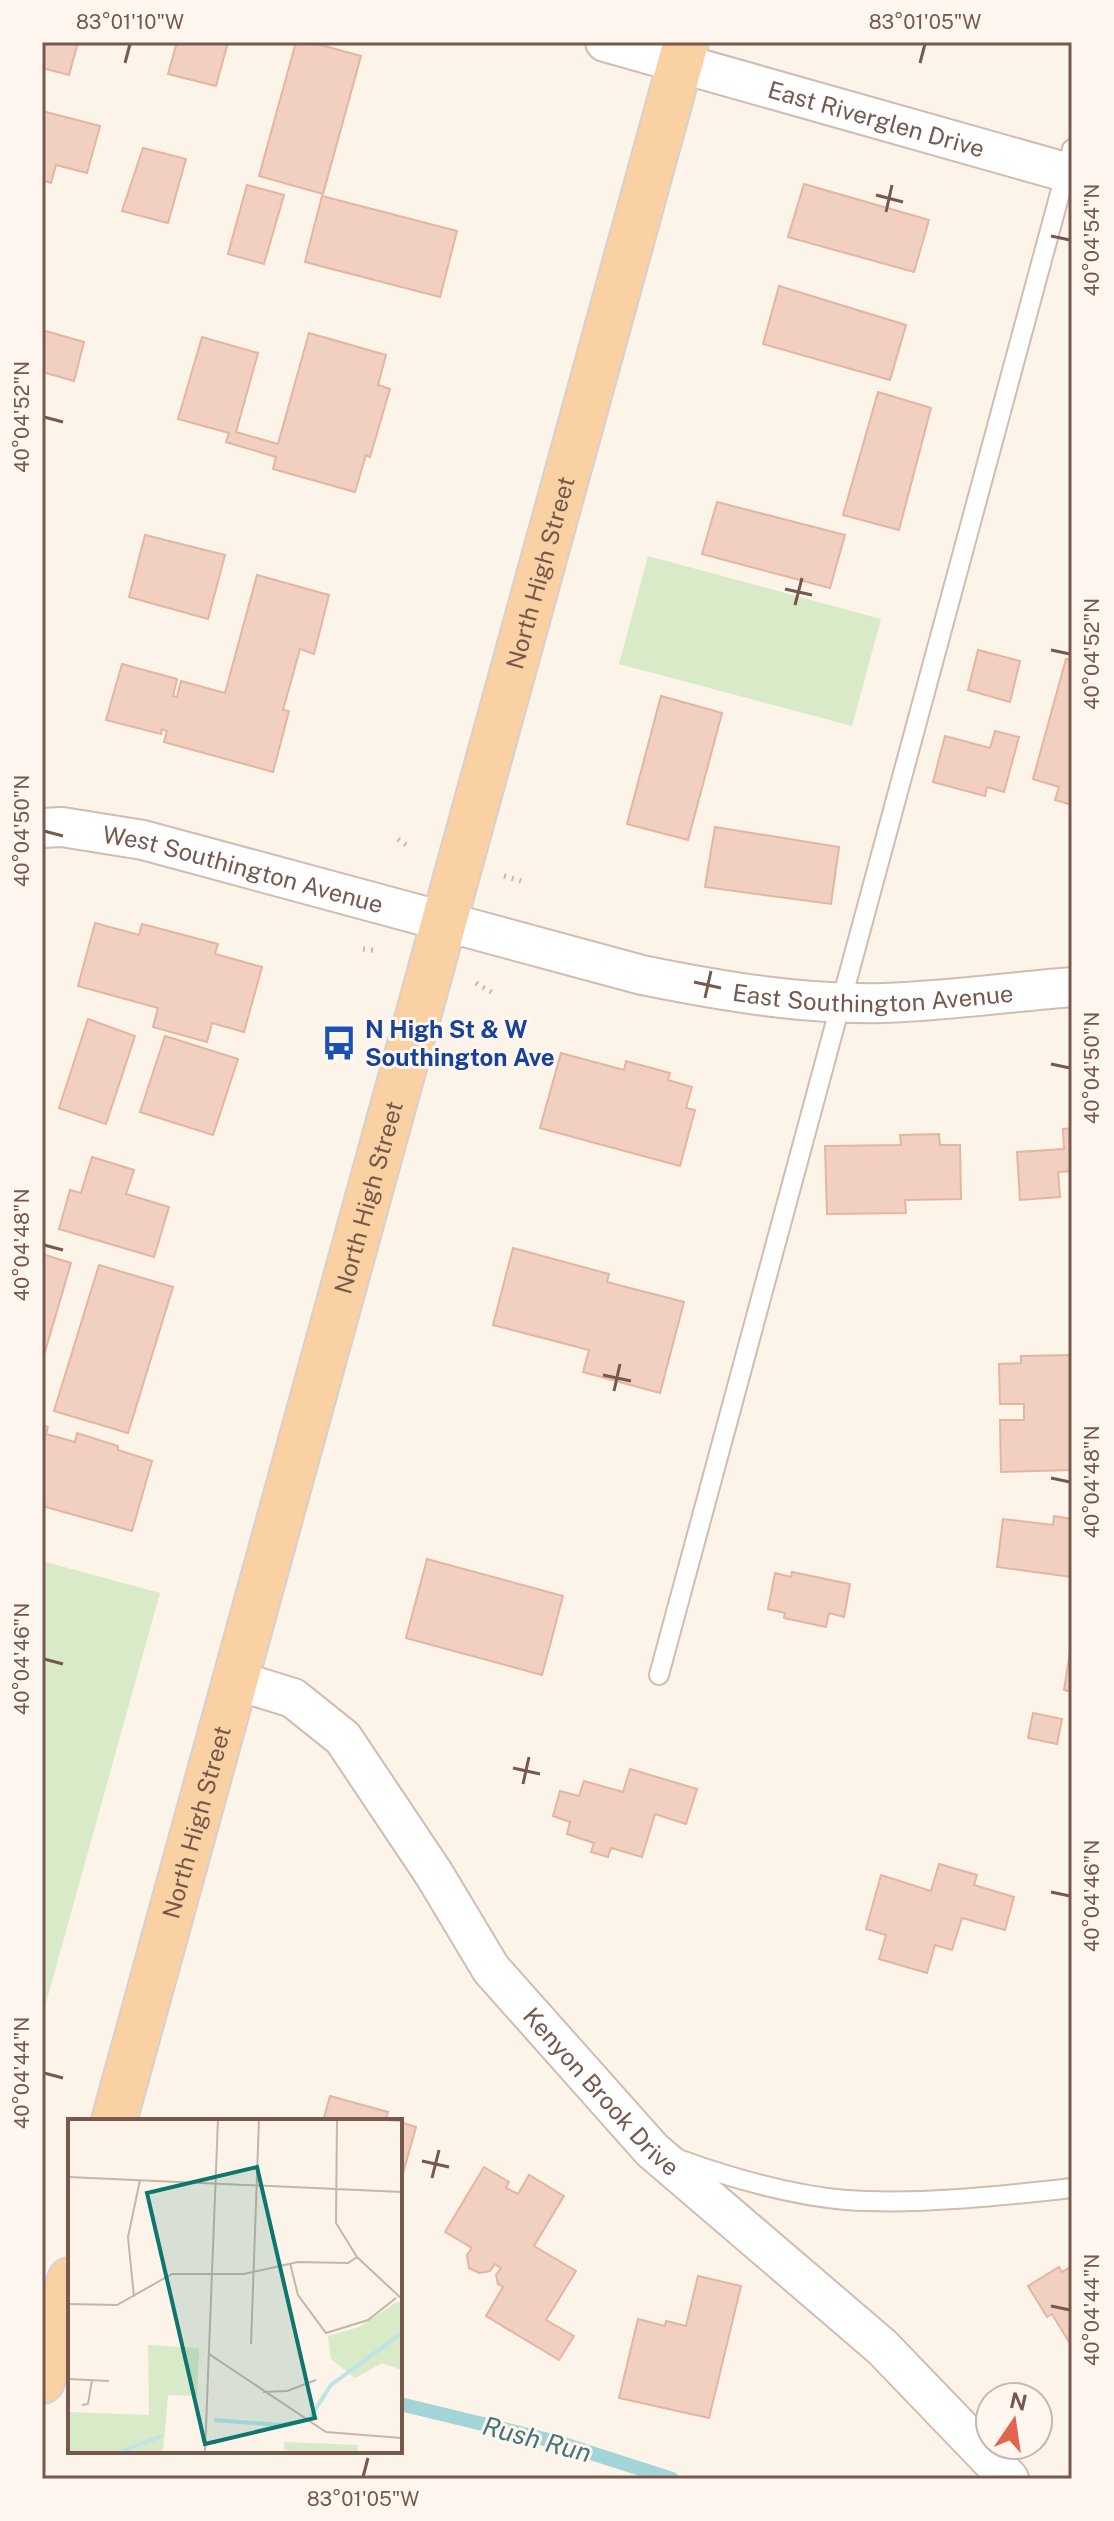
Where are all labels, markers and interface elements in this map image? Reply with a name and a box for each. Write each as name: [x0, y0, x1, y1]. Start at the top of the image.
text: 83°01'10"W: [76, 10, 184, 34]
text: 83°01'05"W: [869, 10, 981, 34]
street label: East Riverglen Drive: [765, 75, 988, 163]
text: 40°04'54"N: [1080, 184, 1104, 296]
text: 40°04'52"N: [10, 361, 34, 473]
street label: North High Street: [500, 473, 580, 672]
text: 40°04'52"N: [1080, 598, 1104, 710]
text: 40°04'50"N: [10, 775, 34, 887]
street label: West Southington Avenue: [101, 820, 386, 918]
street label: East Southington Avenue: [731, 978, 1015, 1017]
text: 40°04'50"N: [1080, 1012, 1104, 1124]
place label: N High St & W Southington Ave: [365, 1015, 555, 1071]
bus stop icon: N High St & W Southington Ave: [320, 1024, 358, 1062]
street label: North High Street: [328, 1098, 408, 1297]
text: 40°04'48"N: [10, 1189, 34, 1301]
text: 40°04'48"N: [1080, 1426, 1104, 1538]
text: 40°04'46"N: [10, 1603, 34, 1715]
street label: North High Street: [156, 1723, 236, 1922]
text: 40°04'46"N: [1080, 1840, 1104, 1952]
street label: Kenyon Brook Drive: [518, 2001, 685, 2181]
text: 40°04'44"N: [10, 2017, 34, 2129]
inset map: [68, 2119, 402, 2453]
text: 40°04'44"N: [1080, 2254, 1104, 2366]
north arrow: [974, 2381, 1054, 2461]
text: N: [1007, 2387, 1030, 2416]
water label: Rush Run: [479, 2410, 595, 2468]
text: 83°01'05"W: [307, 2487, 419, 2511]

